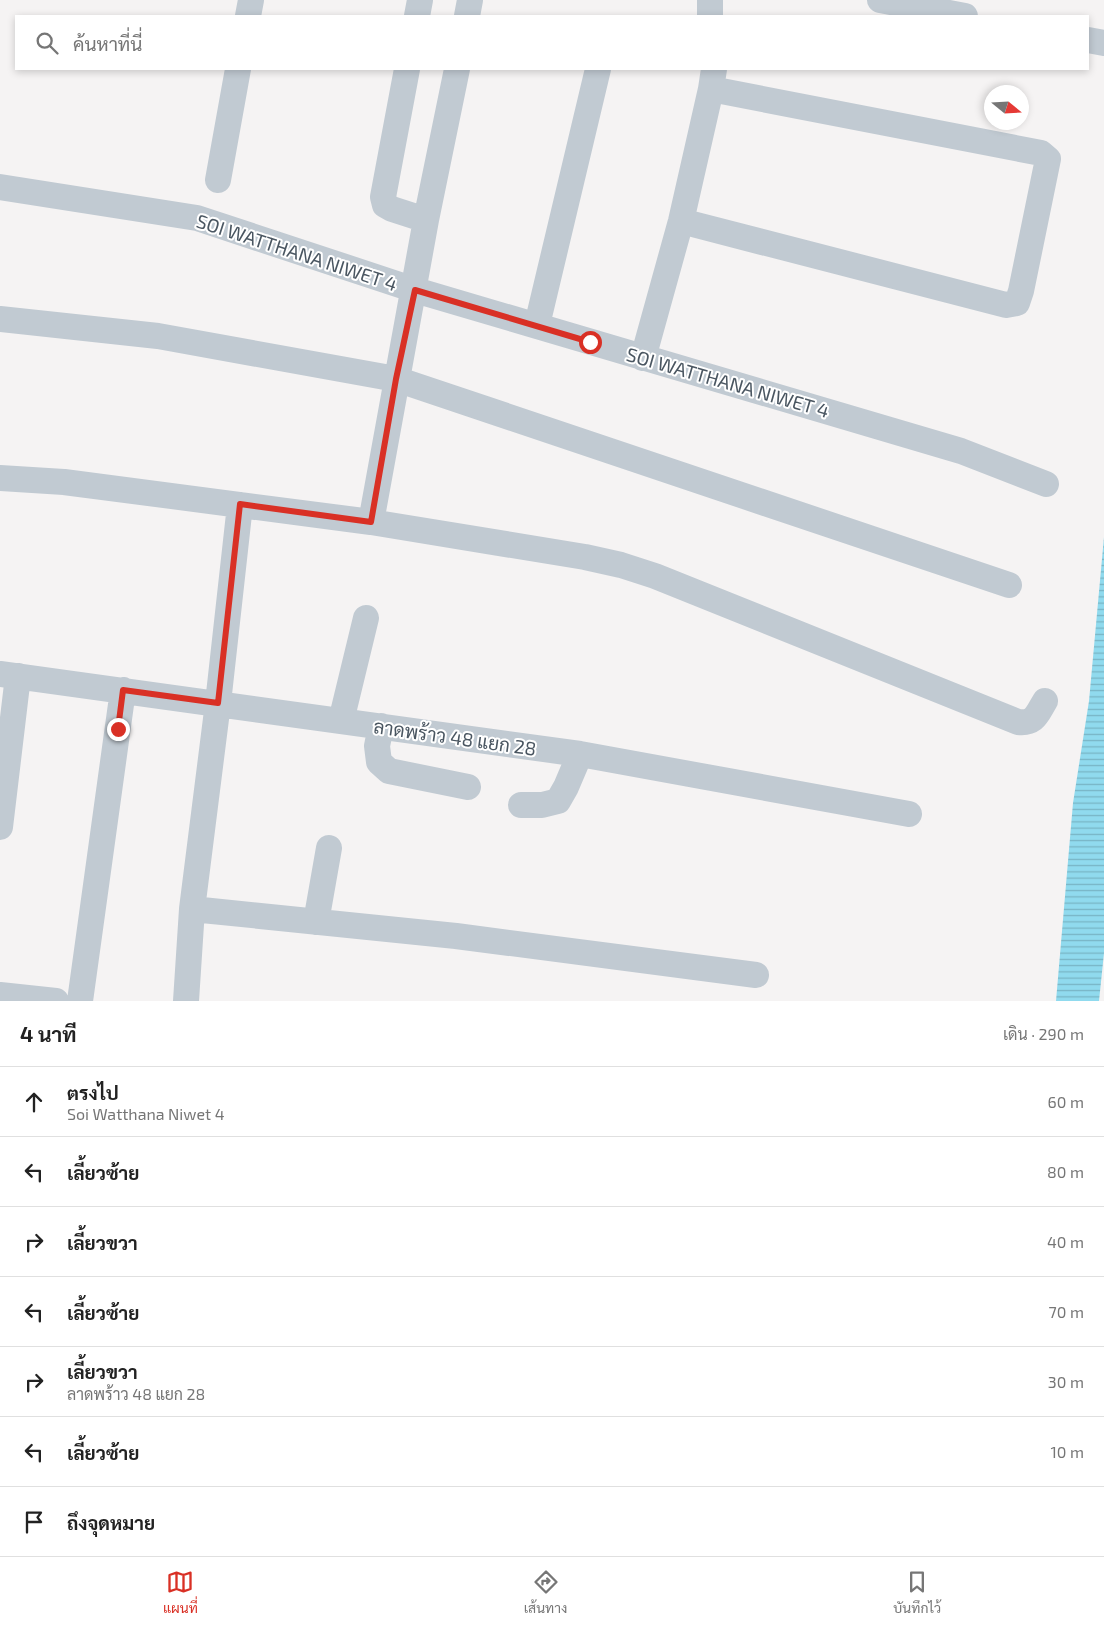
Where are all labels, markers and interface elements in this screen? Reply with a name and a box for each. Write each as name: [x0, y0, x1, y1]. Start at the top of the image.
search box: [15, 15, 1089, 70]
icon: search: [33, 29, 61, 57]
text: ค้นหาที่นี่: [73, 32, 142, 55]
north arrow: [984, 85, 1029, 130]
street label: SOI WATTHANA NIWET 4: [194, 209, 400, 295]
route start: [579, 331, 602, 354]
street label: SOI WATTHANA NIWET 4: [624, 342, 832, 422]
street label: ลาดพร้าว 48 แยก 28: [372, 714, 538, 760]
route end: [107, 718, 130, 741]
text: 4 นาที: [20, 1021, 77, 1046]
text: เดิน · 290 m: [1003, 1024, 1084, 1043]
text: ตรงไป: [67, 1081, 119, 1104]
icon: ahead: [20, 1088, 48, 1116]
text: 60 m: [1048, 1092, 1084, 1111]
text: Soi Watthana Niwet 4: [67, 1104, 225, 1123]
icon: left: [20, 1158, 48, 1186]
text: เลี้ยวซ้าย: [67, 1161, 139, 1184]
text: 80 m: [1047, 1162, 1084, 1181]
icon: right: [20, 1228, 48, 1256]
text: เลี้ยวขวา: [67, 1231, 138, 1254]
text: 40 m: [1047, 1232, 1084, 1251]
icon: left: [20, 1298, 48, 1326]
text: เลี้ยวซ้าย: [67, 1301, 139, 1324]
text: 70 m: [1049, 1302, 1084, 1321]
text: เลี้ยวขวา: [67, 1360, 138, 1383]
icon: right: [20, 1368, 48, 1396]
text: 30 m: [1048, 1372, 1084, 1391]
text: ลาดพร้าว 48 แยก 28: [67, 1384, 205, 1403]
icon: left: [20, 1438, 48, 1466]
text: เลี้ยวซ้าย: [67, 1441, 139, 1464]
text: 10 m: [1050, 1442, 1084, 1461]
icon: arrive: [20, 1508, 48, 1536]
text: ถึงจุดหมาย: [67, 1511, 155, 1534]
tab: แผนที่: [163, 1568, 198, 1616]
tab: เส้นทาง: [524, 1568, 567, 1616]
tab: บันทึกไว้: [893, 1568, 941, 1616]

